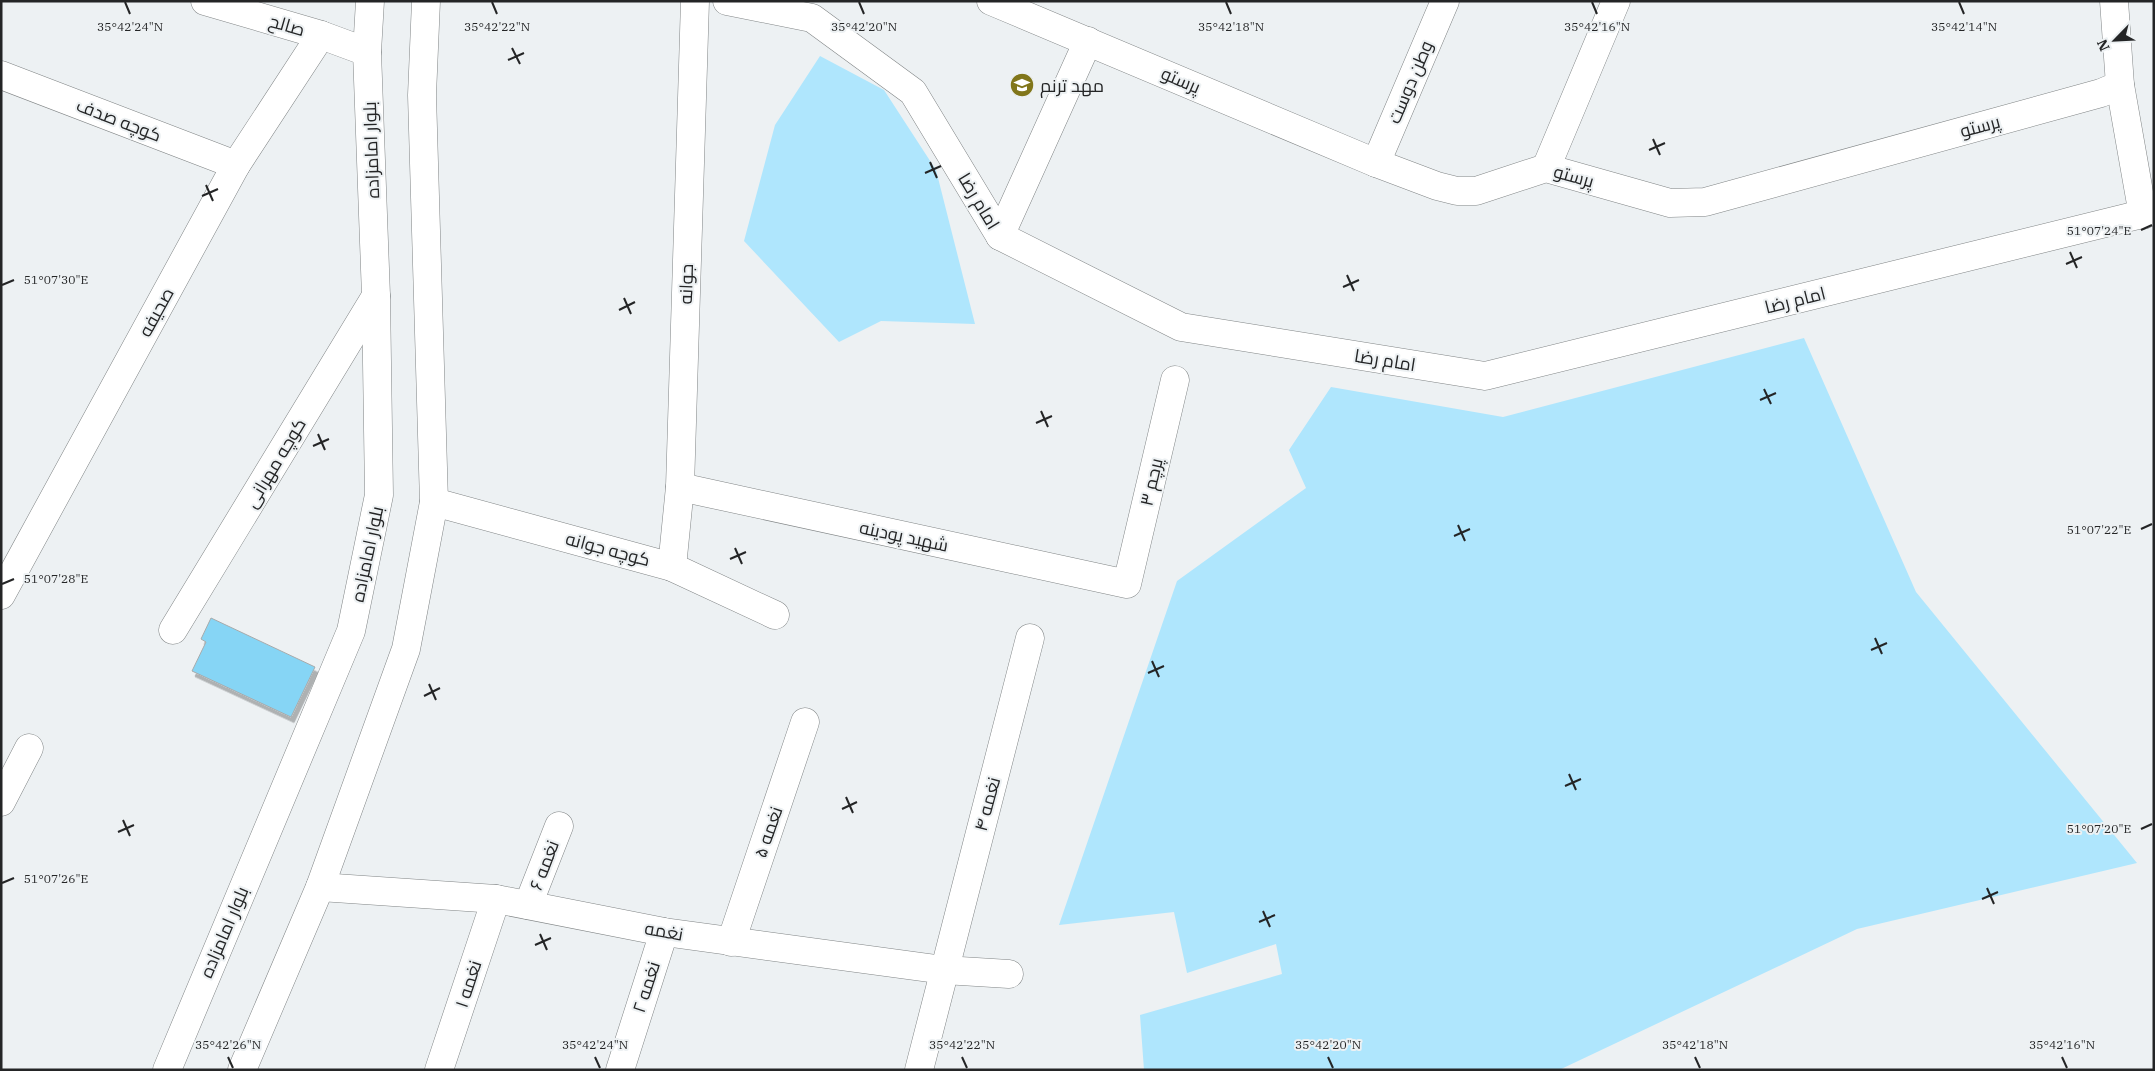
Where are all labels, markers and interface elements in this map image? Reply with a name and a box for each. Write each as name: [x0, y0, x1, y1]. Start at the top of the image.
street label: صالح: [266, 9, 308, 42]
north arrow: [2090, 15, 2140, 65]
text: 35°42'24"N: [97, 19, 163, 34]
text: 35°42'22"N: [464, 19, 530, 34]
text: 35°42'20"N: [831, 19, 897, 34]
text: 35°42'18"N: [1198, 19, 1264, 34]
text: 35°42'16"N: [1564, 19, 1630, 34]
text: 35°42'14"N: [1931, 19, 1997, 34]
street label: وطن دوست: [1382, 37, 1438, 127]
text: N: [2093, 37, 2114, 54]
street label: پرستو: [1157, 61, 1204, 100]
school or university icon: مهد ترنم: [1009, 72, 1035, 98]
place label: مهد ترنم: [1040, 74, 1104, 98]
street label: کوچه صدف: [73, 93, 165, 148]
street label: بلوار امامزاده: [358, 101, 384, 199]
street label: پرستو: [1957, 110, 2003, 143]
street label: پرستو: [1551, 159, 1597, 194]
street label: امام رضا: [952, 169, 1005, 234]
text: 51°07'24"E: [2067, 223, 2131, 238]
street label: جوانه: [674, 263, 698, 305]
text: 51°07'30"E: [24, 272, 88, 287]
street label: امام رضا: [1762, 281, 1828, 320]
street label: صحیفه: [133, 283, 179, 341]
street label: امام رضا: [1352, 344, 1417, 377]
street label: کوچه مهرانی: [239, 414, 312, 513]
street label: پرچم ۳: [1134, 456, 1169, 508]
street label: بلوار امامزاده: [346, 504, 388, 604]
street label: شهید پودینه: [857, 515, 951, 558]
text: 51°07'22"E: [2067, 522, 2131, 537]
street label: کوچه جوانه: [563, 527, 653, 572]
text: 51°07'28"E: [24, 571, 88, 586]
street label: نغمه ۴: [969, 774, 1005, 834]
street label: نغمه ۵: [749, 803, 787, 861]
text: 51°07'20"E: [2067, 821, 2131, 836]
street label: نغمه ۶: [524, 837, 564, 893]
text: 51°07'26"E: [24, 871, 88, 886]
street label: بلوار امامزاده: [194, 883, 254, 981]
street label: نغمه: [643, 916, 685, 946]
street label: نغمه ۱: [450, 957, 486, 1011]
street label: نغمه ۲: [627, 958, 665, 1016]
text: 35°42'26"N: [195, 1037, 261, 1052]
text: 35°42'24"N: [562, 1037, 628, 1052]
text: 35°42'22"N: [929, 1037, 995, 1052]
text: 35°42'20"N: [1295, 1037, 1361, 1052]
text: 35°42'18"N: [1662, 1037, 1728, 1052]
text: 35°42'16"N: [2029, 1037, 2095, 1052]

